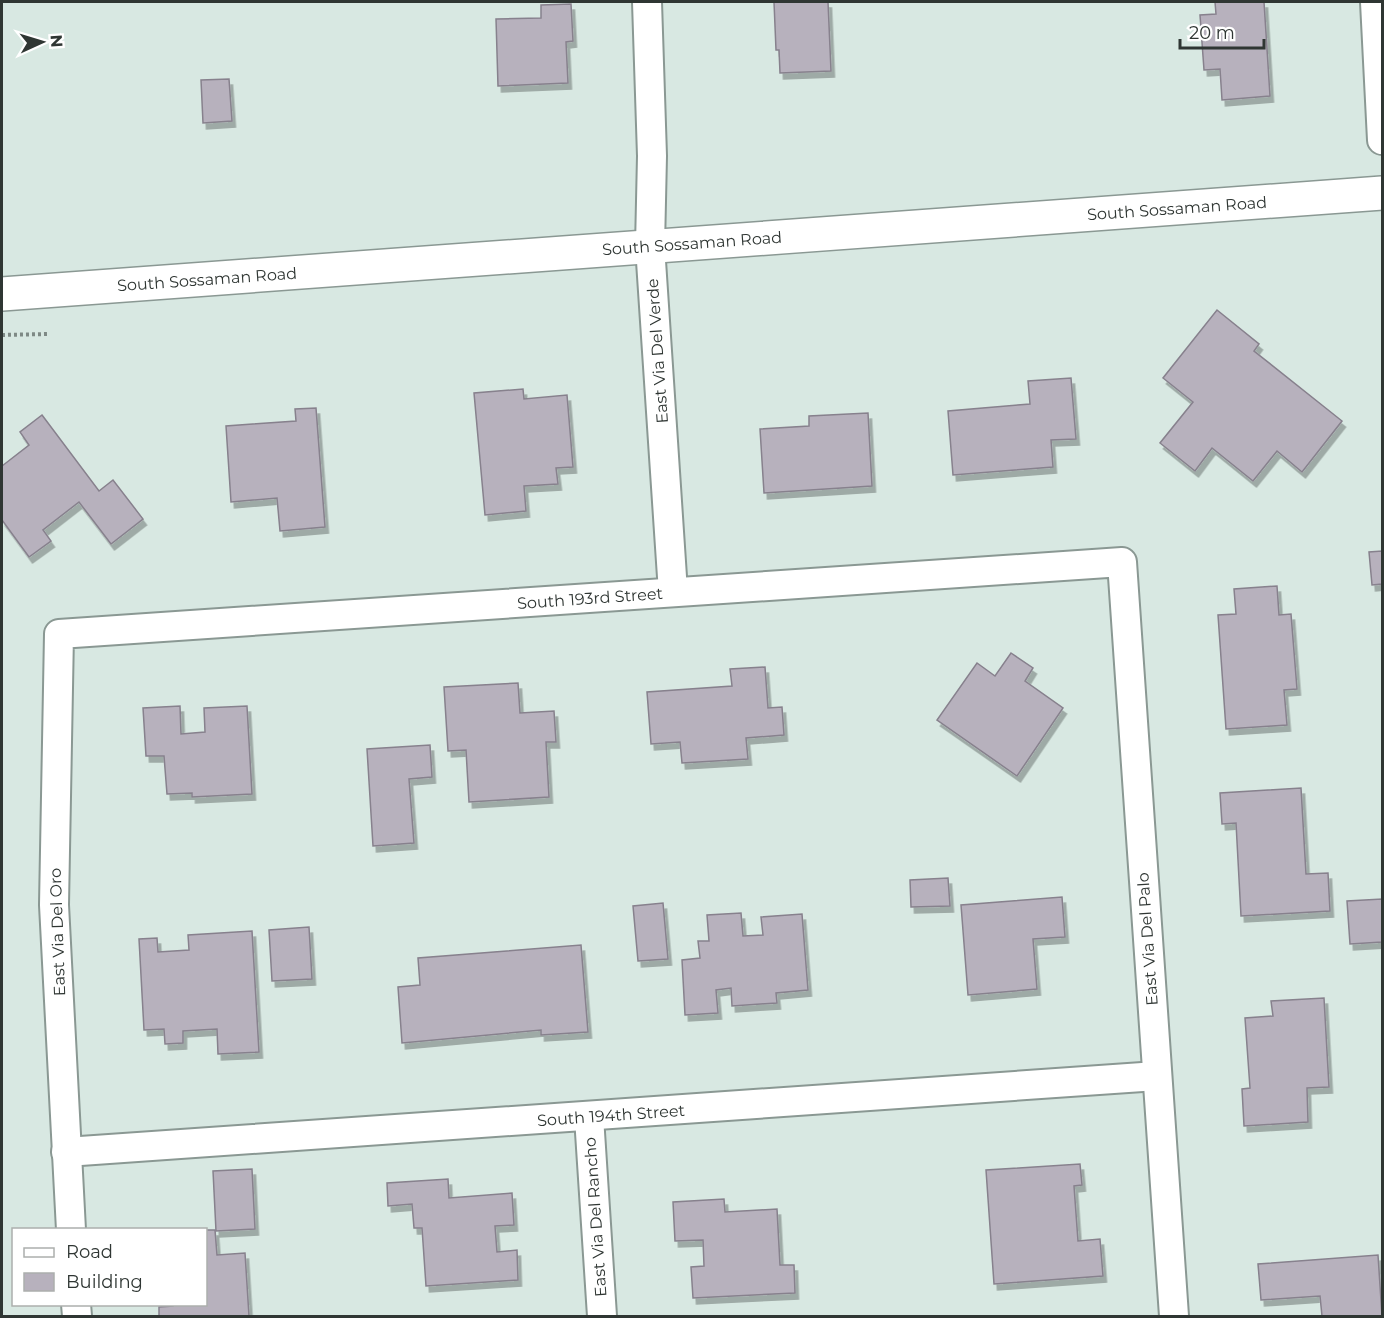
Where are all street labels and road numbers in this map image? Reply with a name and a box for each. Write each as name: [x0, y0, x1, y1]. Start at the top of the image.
street label: South Sossaman Road: [1086, 193, 1268, 224]
street label: South Sossaman Road: [601, 228, 783, 259]
street label: South Sossaman Road: [116, 264, 298, 295]
street label: East Via Del Verde: [643, 278, 672, 424]
street label: South 193rd Street: [516, 584, 664, 613]
street label: East Via Del Oro: [46, 867, 69, 996]
street label: East Via Del Palo: [1133, 872, 1162, 1006]
street label: South 194th Street: [536, 1101, 686, 1130]
street label: East Via Del Rancho: [580, 1136, 611, 1298]

